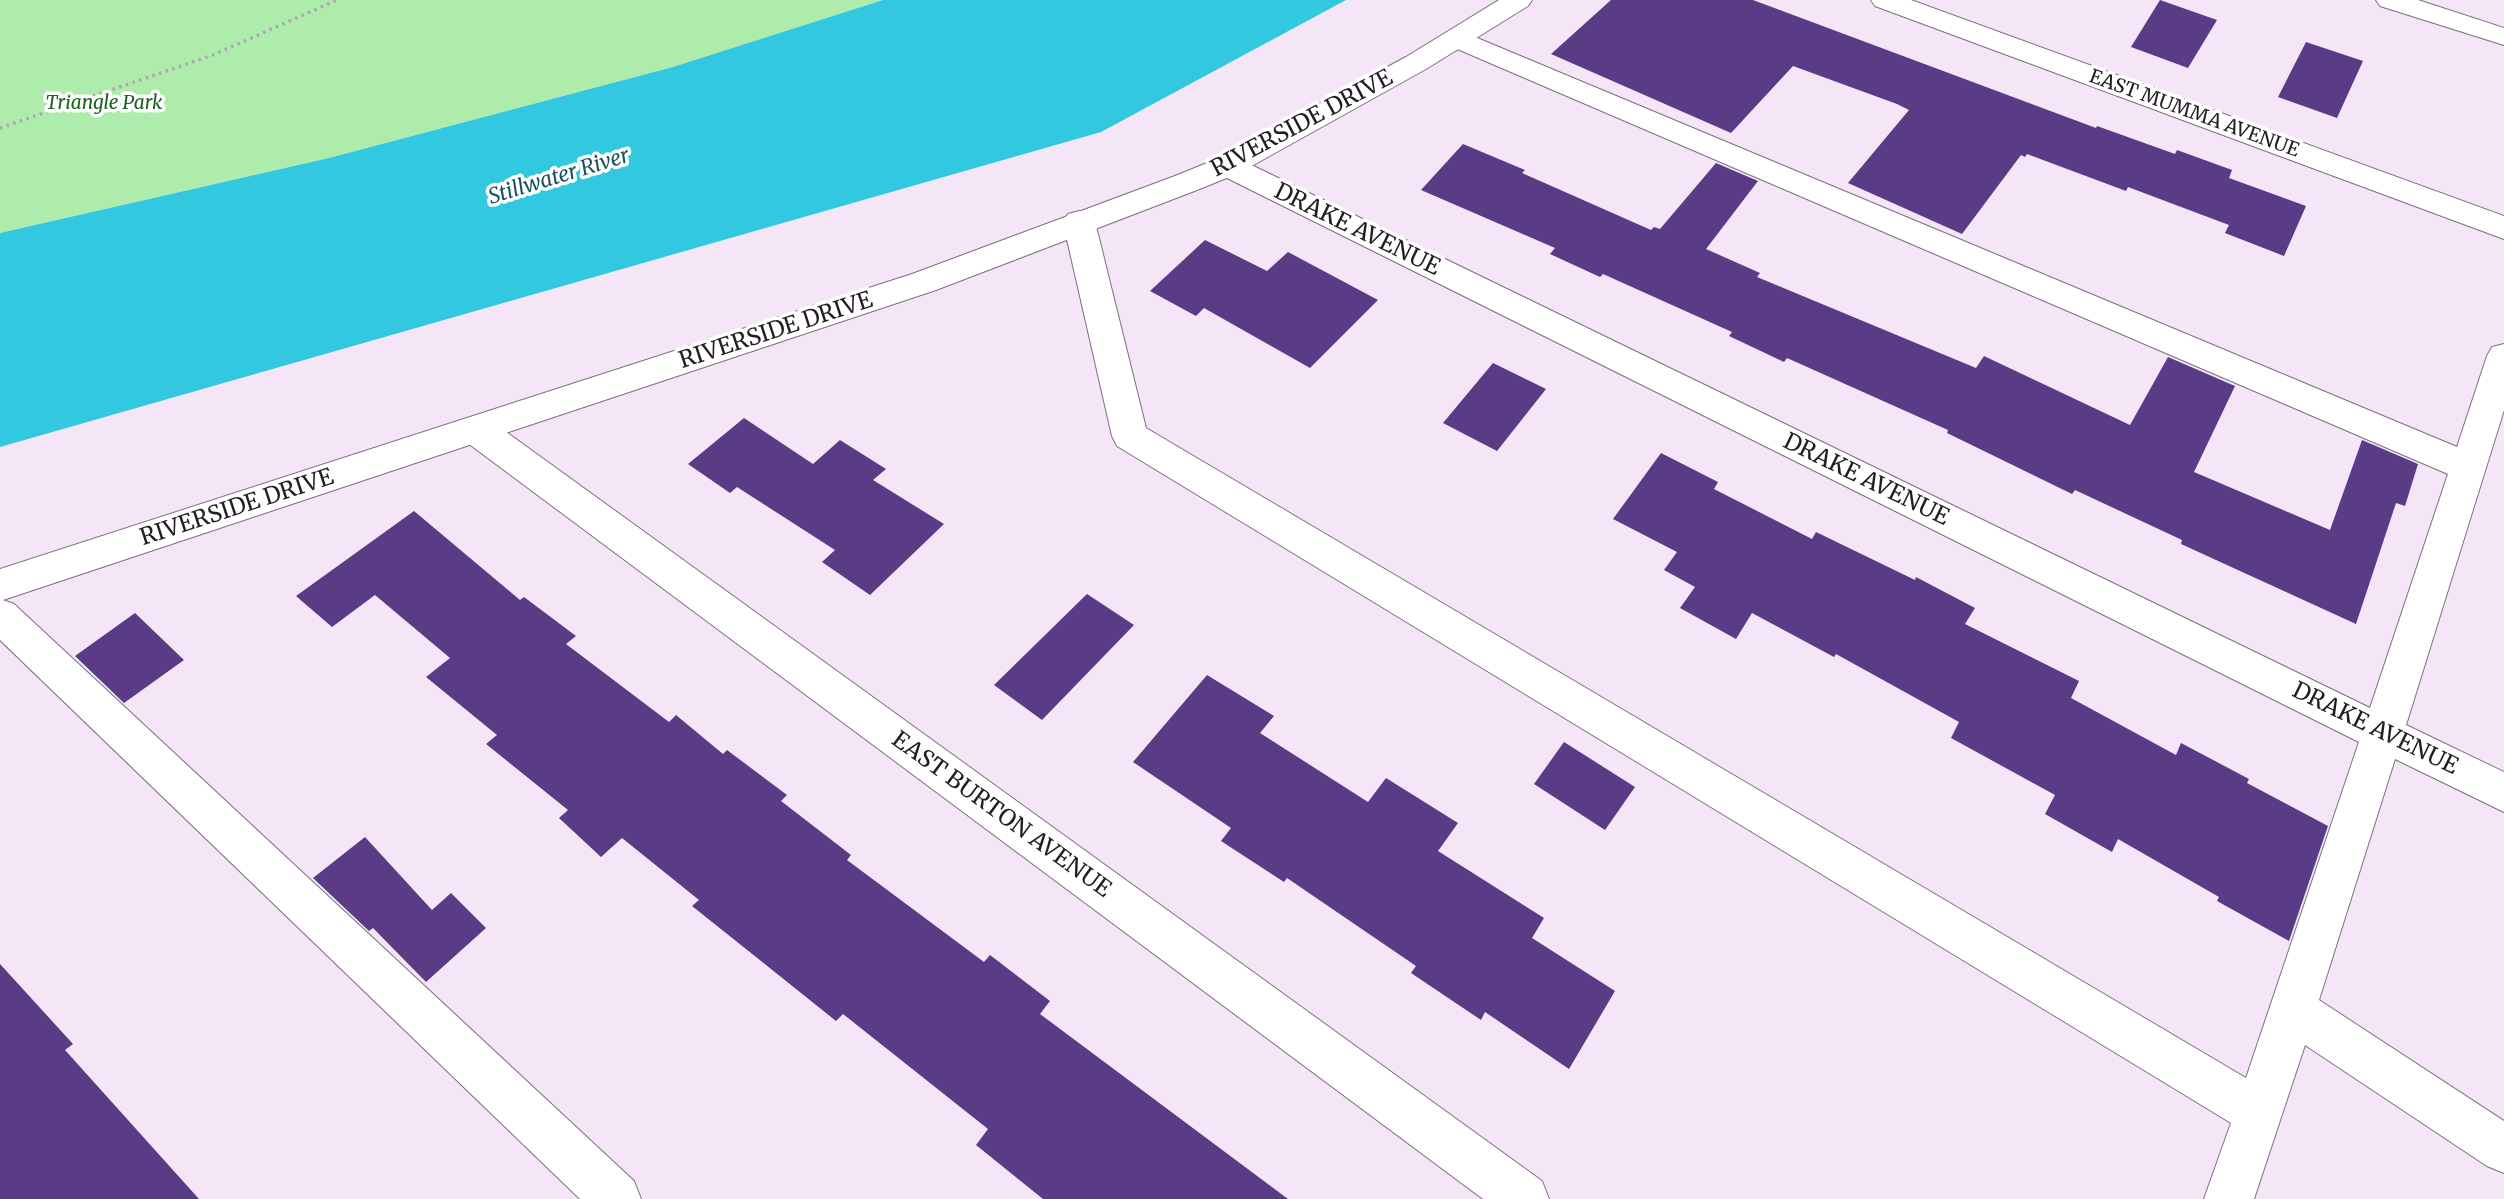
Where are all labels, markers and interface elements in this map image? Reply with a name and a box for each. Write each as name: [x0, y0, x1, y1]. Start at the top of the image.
street label: RIVERSIDE DRIVE: [1206, 64, 1398, 184]
street label: EAST MUMMA AVENUE: [2086, 65, 2302, 163]
park label: Triangle Park: [46, 93, 162, 115]
water label: Stillwater River: [485, 144, 633, 210]
street label: DRAKE AVENUE: [1270, 178, 1444, 282]
street label: RIVERSIDE DRIVE: [676, 287, 876, 375]
street label: DRAKE AVENUE: [1779, 428, 1953, 532]
street label: RIVERSIDE DRIVE: [137, 464, 337, 552]
street label: DRAKE AVENUE: [2288, 677, 2462, 781]
street label: EAST BURTON AVENUE: [886, 726, 1116, 904]

